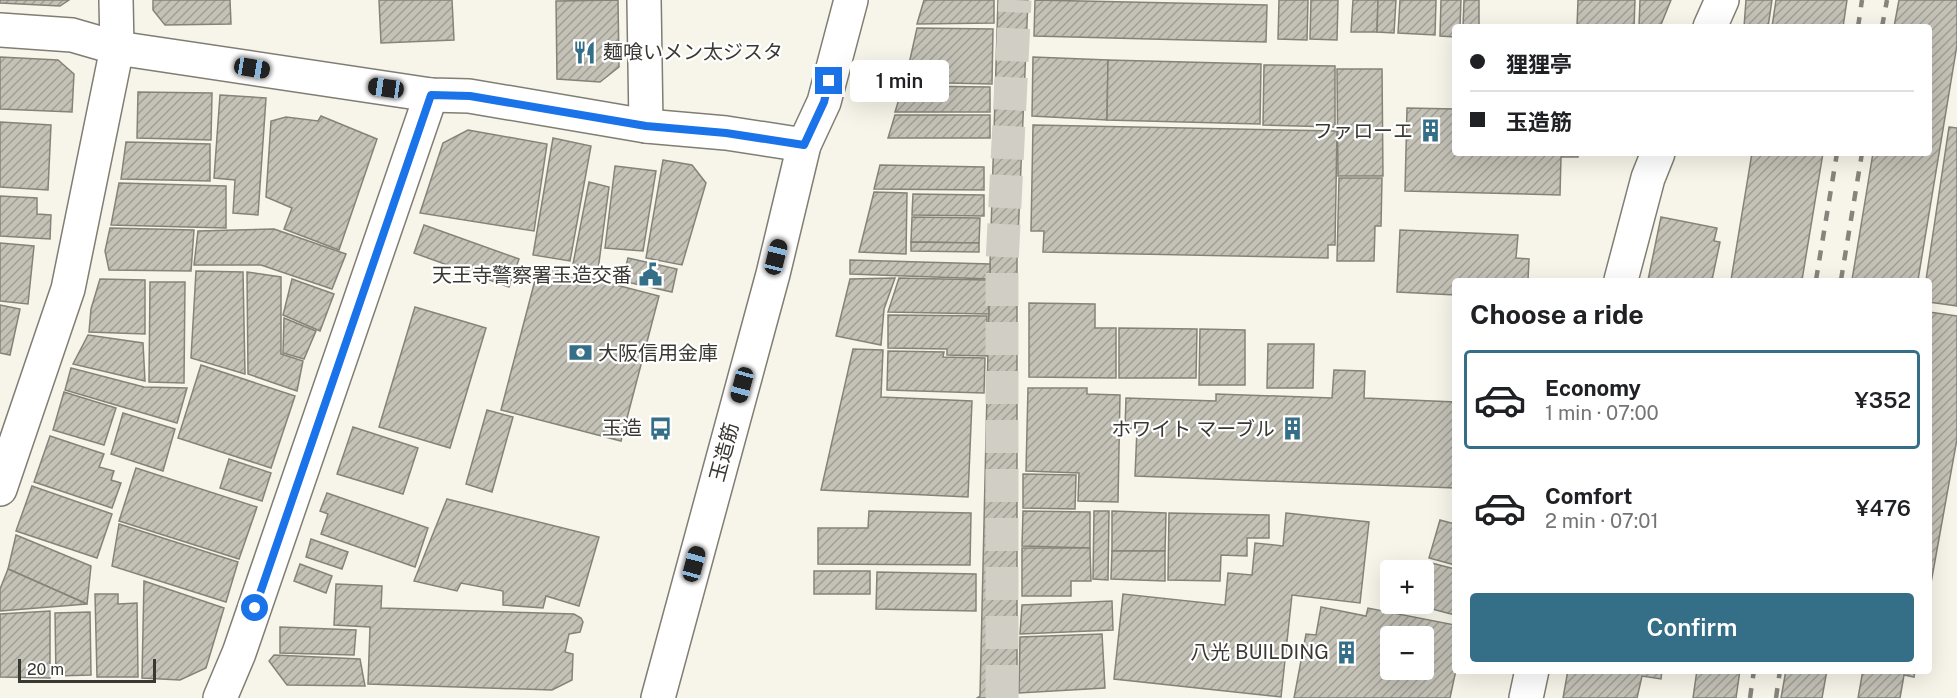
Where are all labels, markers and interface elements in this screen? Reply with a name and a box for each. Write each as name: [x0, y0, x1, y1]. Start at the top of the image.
restaurant icon: 麺喰いメン太ジスタ: [572, 39, 598, 65]
place label: 麺喰いメン太ジスタ: [603, 40, 783, 64]
text: 狸狸亭: [1506, 51, 1572, 77]
car: [233, 56, 271, 80]
callout: 1 min: [850, 60, 949, 102]
route end: [815, 67, 842, 94]
text: 1 min: [876, 69, 923, 93]
car: [367, 77, 405, 99]
text: 玉造筋: [1506, 109, 1572, 135]
building icon: ファローエ: [1418, 118, 1444, 144]
place label: ファローエ: [1313, 119, 1413, 143]
car: [763, 237, 789, 277]
public building icon: 天王寺警察署玉造交番: [637, 262, 663, 288]
place label: 天王寺警察署玉造交番: [432, 263, 632, 287]
text: Choose a ride: [1470, 298, 1644, 330]
bank icon: 大阪信用金庫: [567, 340, 593, 366]
place label: 大阪信用金庫: [598, 341, 718, 365]
car: [729, 365, 755, 405]
icon: car: [1473, 373, 1527, 427]
text: Economy: [1545, 375, 1641, 401]
text: ¥352: [1855, 387, 1911, 413]
text: 1 min · 07:00: [1545, 401, 1659, 425]
bus stop icon: 玉造: [647, 415, 673, 441]
place label: 玉造: [602, 416, 642, 440]
building icon: ホワイト マーブル: [1280, 416, 1306, 442]
place label: ホワイト マーブル: [1111, 417, 1275, 441]
street label: 玉造筋: [705, 420, 743, 484]
icon: car: [1473, 481, 1527, 535]
text: Comfort: [1545, 483, 1632, 509]
text: ¥476: [1855, 495, 1911, 521]
text: 2 min · 07:01: [1545, 509, 1659, 533]
car: [681, 544, 707, 584]
map controls: [1380, 560, 1434, 680]
button: +: [1380, 560, 1434, 614]
button: Confirm: [1470, 593, 1914, 662]
route start: [241, 594, 268, 621]
button: −: [1380, 626, 1434, 680]
building icon: 八光 BUILDING: [1334, 639, 1360, 665]
place label: 八光 BUILDING: [1190, 640, 1329, 664]
scale bar: [18, 656, 156, 684]
text: 20 m: [27, 660, 64, 679]

